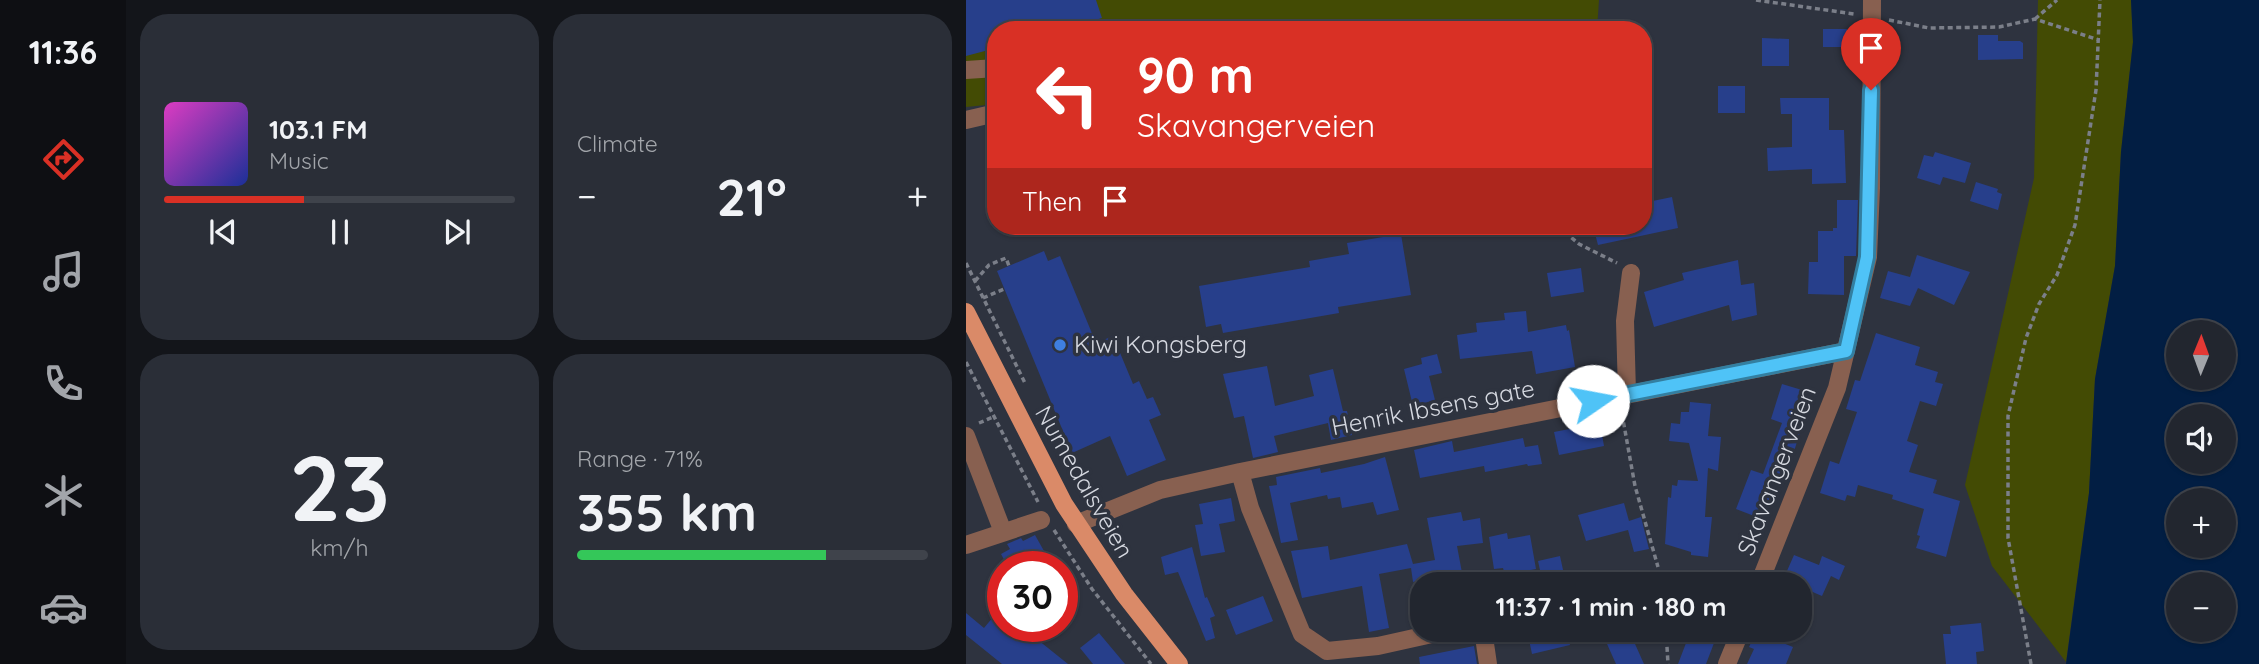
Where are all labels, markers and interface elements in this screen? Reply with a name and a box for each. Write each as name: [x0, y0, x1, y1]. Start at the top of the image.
pin: [1841, 18, 1901, 90]
icon: arrive: [1852, 29, 1890, 67]
text: 11:36: [29, 32, 97, 72]
text: 90 m: [1137, 44, 1254, 105]
icon: left: [1022, 49, 1113, 140]
text: Skavangerveien: [1137, 105, 1375, 145]
text: 103.1 FM: [269, 113, 368, 146]
text: Climate: [577, 129, 658, 158]
icon: directions: [39, 135, 88, 184]
text: Music: [269, 146, 329, 175]
text: 21°: [717, 164, 787, 229]
text: −: [577, 172, 597, 220]
text: +: [907, 172, 928, 220]
icon: arrive: [1096, 182, 1134, 220]
text: Then: [1022, 185, 1082, 218]
icon: previous: [204, 213, 242, 251]
icon: pause: [321, 213, 359, 251]
icon: next: [438, 213, 476, 251]
icon: music: [39, 247, 88, 296]
north arrow: [2166, 320, 2236, 390]
map controls: [2166, 320, 2236, 642]
place label: Kiwi Kongsberg: [1074, 329, 1247, 359]
marker: Kiwi Kongsberg: [1052, 337, 1068, 353]
icon: phone: [39, 359, 88, 408]
position arrow: [1556, 364, 1630, 438]
street label: Henrik Ibsens gate: [1329, 373, 1537, 441]
street label: Skavangerveien: [1730, 382, 1822, 559]
street label: Numedalsveien: [1029, 400, 1141, 563]
button: sound: [2166, 404, 2236, 474]
text: 23: [289, 430, 390, 544]
text: Range · 71%: [577, 444, 703, 473]
icon: climate: [39, 471, 88, 520]
text: 355 km: [577, 479, 757, 544]
button: +: [2166, 488, 2236, 558]
text: km/h: [310, 533, 369, 562]
speed limit sign: 30: [987, 551, 1078, 642]
button: −: [2166, 572, 2236, 642]
icon: car: [39, 583, 88, 632]
text: 11:37 · 1 min · 180 m: [1496, 590, 1726, 623]

